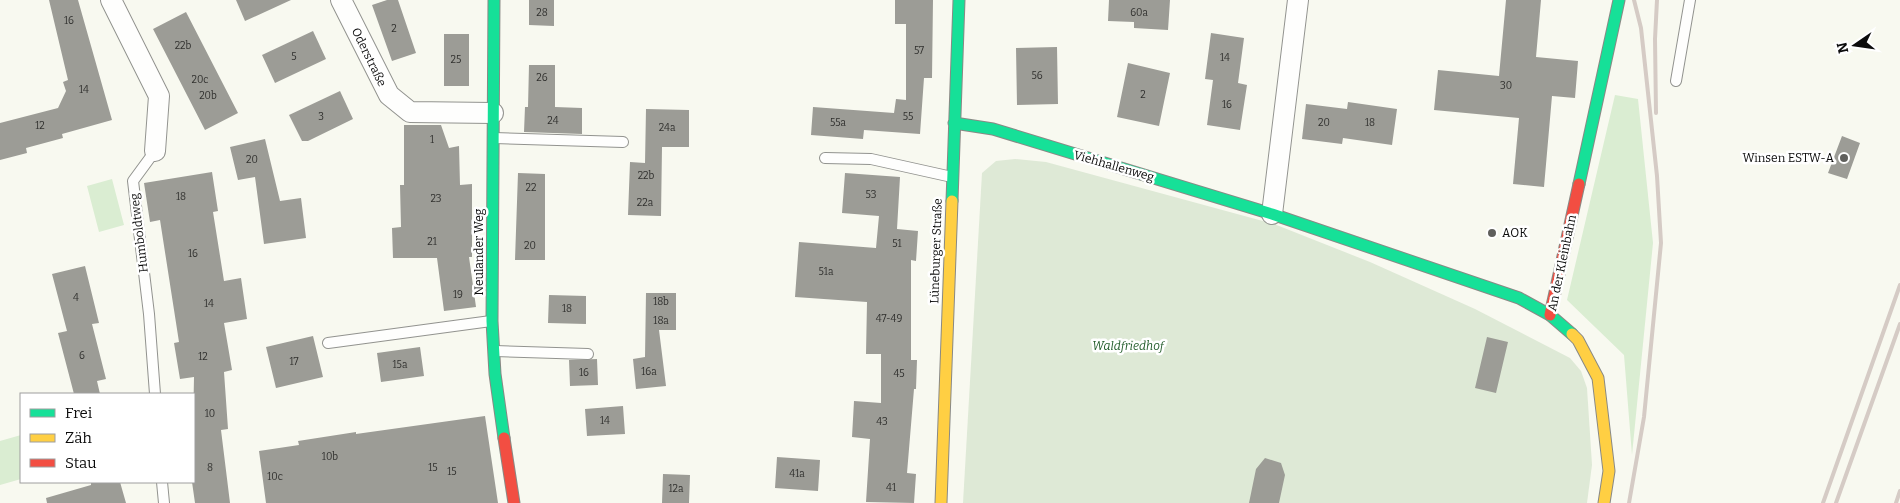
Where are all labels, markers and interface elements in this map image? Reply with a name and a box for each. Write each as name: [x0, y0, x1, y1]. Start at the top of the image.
house number: 28: [536, 7, 548, 19]
house number: 60a: [1130, 7, 1148, 19]
house number: 16: [64, 15, 74, 27]
north arrow: [1830, 20, 1880, 70]
house number: 2: [391, 23, 397, 35]
street label: Oderstraße: [349, 25, 389, 89]
house number: 22b: [175, 40, 192, 52]
text: N: [1833, 40, 1852, 55]
house number: 57: [914, 45, 924, 57]
house number: 5: [291, 51, 297, 63]
house number: 14: [1220, 52, 1230, 64]
house number: 25: [451, 54, 461, 66]
house number: 56: [1031, 70, 1043, 82]
house number: 26: [536, 72, 548, 84]
house number: 20c: [192, 74, 208, 86]
house number: 30: [1500, 80, 1512, 92]
house number: 14: [79, 84, 89, 96]
house number: 2: [1140, 89, 1146, 101]
house number: 20b: [199, 90, 217, 102]
house number: 16: [1222, 99, 1232, 111]
house number: 3: [318, 111, 324, 123]
house number: 55: [903, 111, 913, 123]
house number: 24: [547, 115, 559, 127]
house number: 55a: [830, 117, 847, 129]
house number: 20: [1318, 117, 1330, 129]
house number: 18: [1365, 117, 1375, 129]
house number: 12: [35, 120, 45, 132]
house number: 24a: [659, 122, 676, 134]
house number: 1: [430, 134, 434, 146]
street label: Viehhallenweg: [1072, 148, 1156, 184]
place label: Winsen ESTW-A: [1742, 151, 1834, 165]
marker: Winsen ESTW-A: [1838, 152, 1850, 164]
house number: 20: [246, 154, 258, 166]
house number: 22b: [638, 170, 655, 182]
house number: 22: [526, 182, 536, 194]
house number: 53: [866, 189, 877, 201]
house number: 18: [176, 191, 186, 203]
street label: Humboldtweg: [127, 192, 151, 273]
house number: 23: [430, 193, 442, 205]
house number: 22a: [637, 197, 654, 209]
street label: Lüneburger Straße: [927, 198, 945, 304]
street label: Neulander Weg: [472, 208, 486, 295]
street label: An der Kleinbahn: [1545, 213, 1579, 312]
place label: AOK: [1502, 226, 1528, 240]
marker: AOK: [1486, 227, 1498, 239]
house number: 21: [427, 236, 437, 248]
house number: 51: [892, 238, 902, 250]
house number: 20: [524, 240, 536, 252]
house number: 16: [188, 248, 198, 260]
house number: 51a: [819, 266, 834, 278]
house number: 19: [453, 289, 463, 301]
house number: 4: [73, 292, 79, 304]
house number: 18b: [653, 296, 669, 308]
house number: 14: [204, 298, 214, 310]
house number: 18: [562, 303, 572, 315]
house number: 47-49: [876, 313, 902, 325]
house number: 18a: [653, 315, 669, 327]
park label: Waldfriedhof: [1092, 339, 1166, 353]
house number: 6: [79, 350, 85, 362]
house number: 12: [198, 351, 208, 363]
house number: 17: [290, 356, 298, 368]
house number: 15a: [393, 359, 408, 371]
house number: 16a: [641, 366, 657, 378]
house number: 16: [579, 367, 589, 379]
house number: 45: [893, 368, 905, 380]
legend: [20, 393, 195, 483]
text: Frei: [65, 404, 93, 422]
house number: 10: [205, 408, 215, 420]
house number: 14: [600, 415, 610, 427]
house number: 43: [876, 416, 888, 428]
text: Zäh: [65, 429, 92, 447]
house number: 10b: [322, 451, 338, 463]
text: Stau: [65, 454, 97, 472]
house number: 8: [207, 462, 213, 474]
house number: 15: [428, 462, 438, 474]
house number: 15: [447, 466, 457, 478]
house number: 41a: [789, 468, 805, 480]
house number: 10c: [267, 471, 283, 483]
house number: 41: [886, 482, 896, 494]
house number: 12a: [669, 483, 684, 495]

